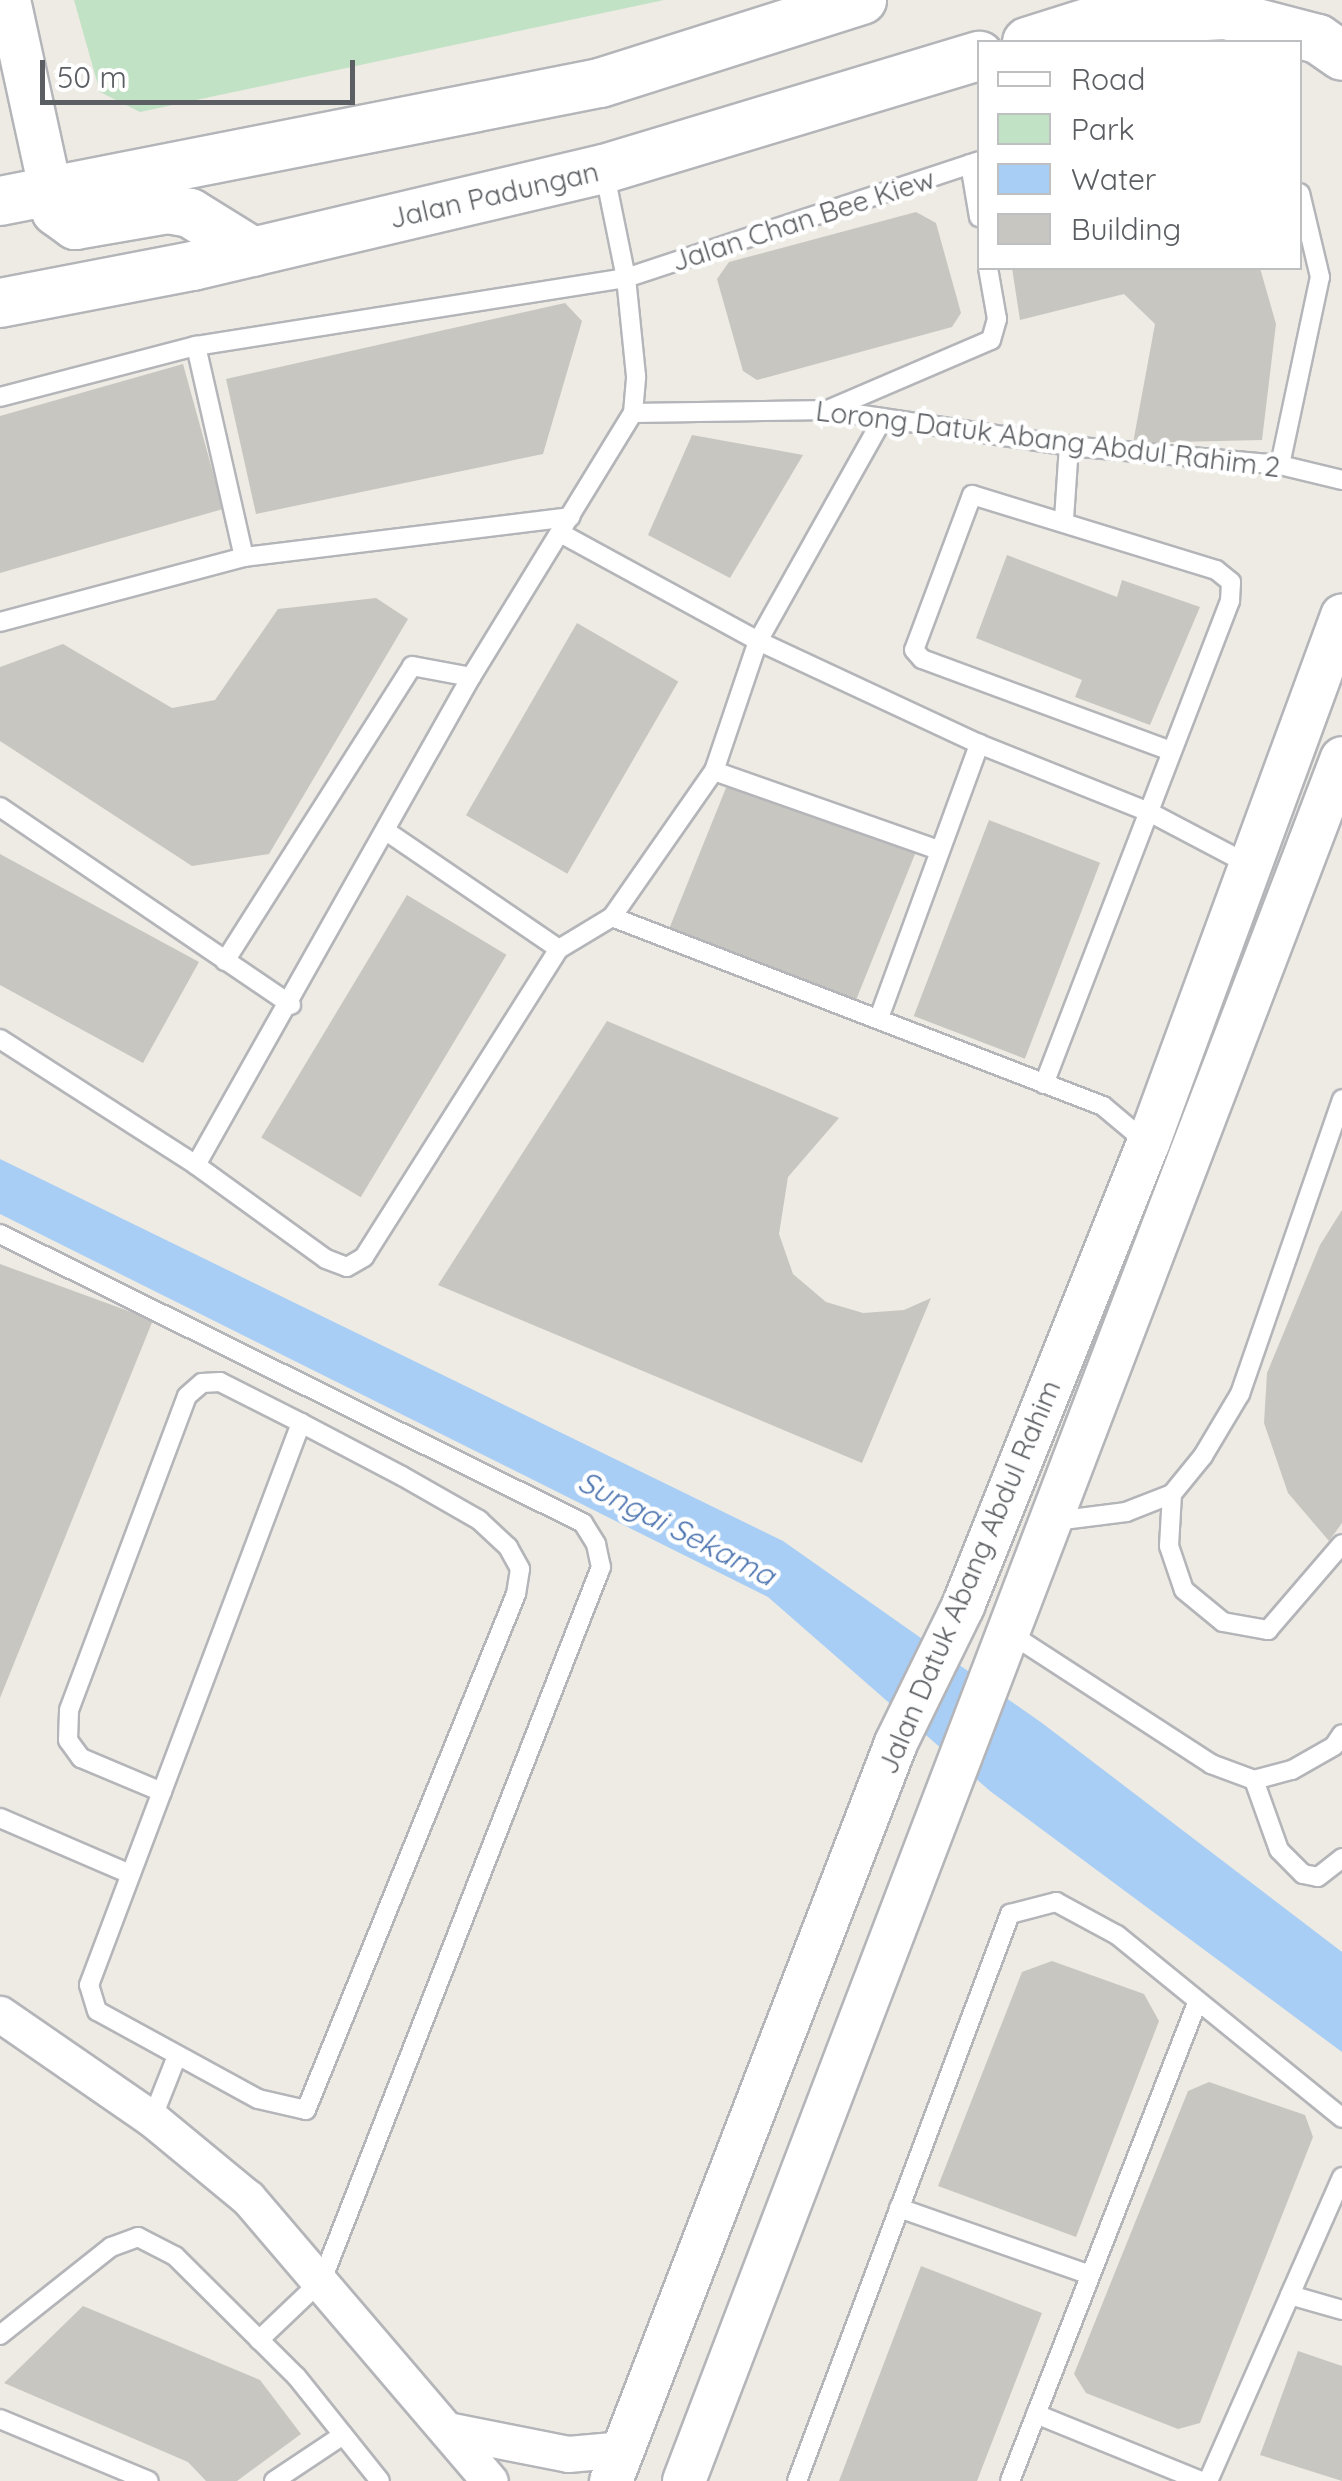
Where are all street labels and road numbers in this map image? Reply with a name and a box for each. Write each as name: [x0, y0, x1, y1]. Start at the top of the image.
street label: Jalan Padungan: [386, 155, 602, 235]
street label: Jalan Chan Bee Kiew: [667, 162, 939, 278]
street label: Lorong Datuk Abang Abdul Rahim 2: [814, 394, 1282, 484]
street label: Jalan Datuk Abang Abdul Rahim: [871, 1375, 1067, 1779]

